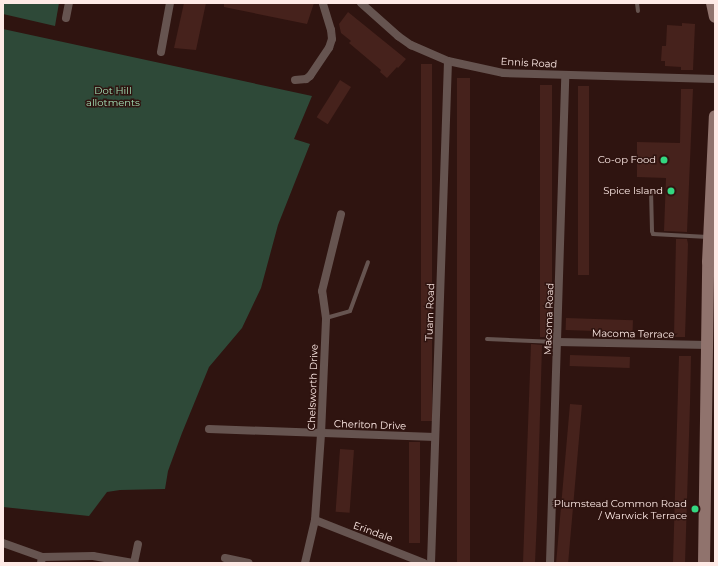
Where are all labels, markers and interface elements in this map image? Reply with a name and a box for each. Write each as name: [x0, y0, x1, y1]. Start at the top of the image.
street label: Ennis Road: [500, 56, 558, 70]
park label: Dot Hill allotments: [86, 84, 140, 108]
place label: Co-op Food: [598, 154, 656, 166]
marker: Co-op Food: [659, 155, 669, 165]
place label: Spice Island: [603, 185, 663, 197]
marker: Spice Island: [666, 186, 676, 196]
street label: Tuam Road: [423, 283, 437, 341]
street label: Macoma Road: [542, 283, 556, 355]
street label: Macoma Terrace: [592, 327, 674, 341]
street label: Chelsworth Drive: [306, 344, 320, 430]
street label: Cheriton Drive: [334, 418, 406, 432]
place label: Plumstead Common Road / Warwick Terrace: [554, 497, 687, 520]
marker: Plumstead Common Road / Warwick Terrace: [690, 504, 700, 514]
street label: Erindale: [351, 519, 395, 545]

